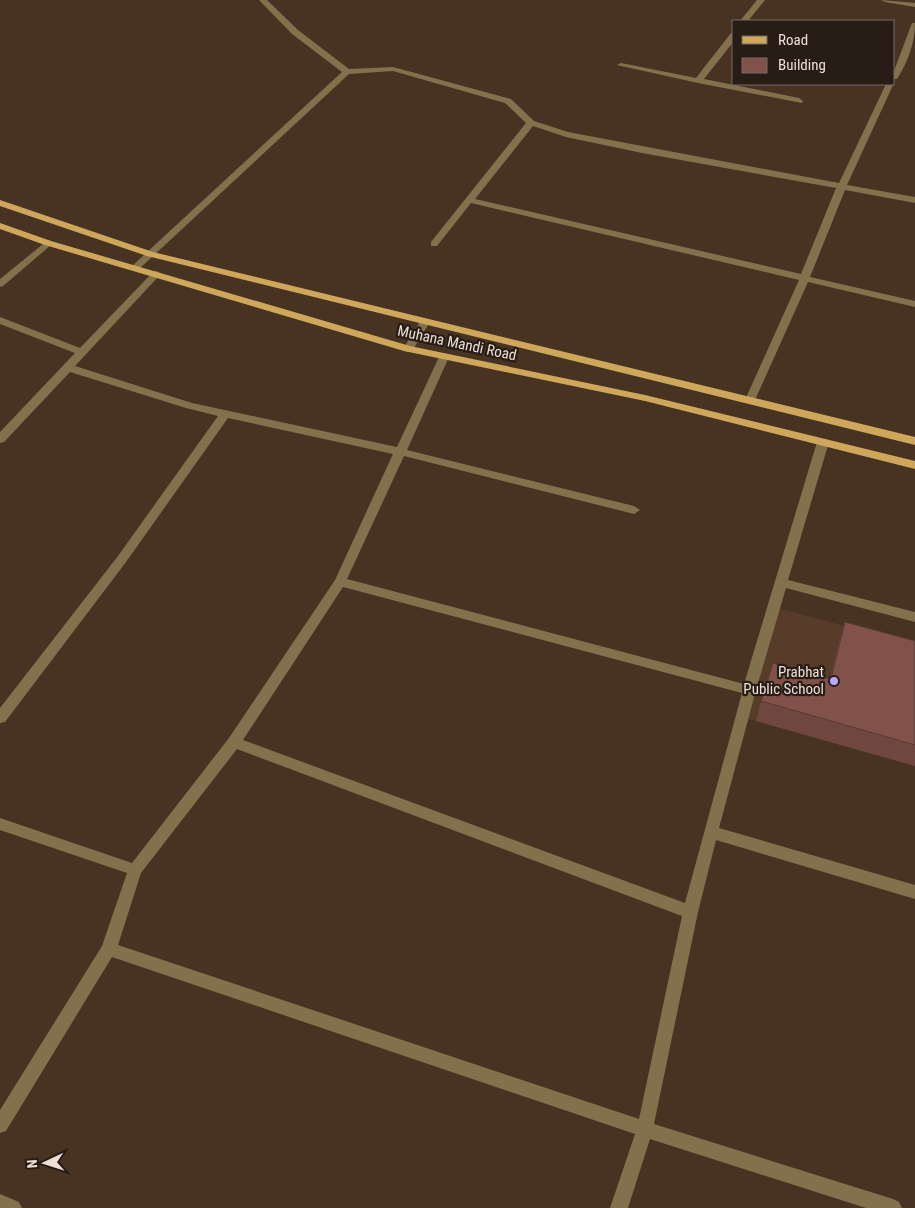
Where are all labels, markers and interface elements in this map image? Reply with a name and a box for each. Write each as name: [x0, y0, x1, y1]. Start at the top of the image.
legend: [732, 20, 895, 85]
text: Road: [778, 31, 808, 49]
text: Building: [778, 56, 826, 74]
street label: Muhana Mandi Road: [396, 322, 518, 364]
place label: Prabhat Public School: [743, 663, 824, 698]
marker: Prabhat Public School: [828, 675, 840, 687]
north arrow: [20, 1138, 70, 1188]
text: N: [24, 1159, 40, 1169]

